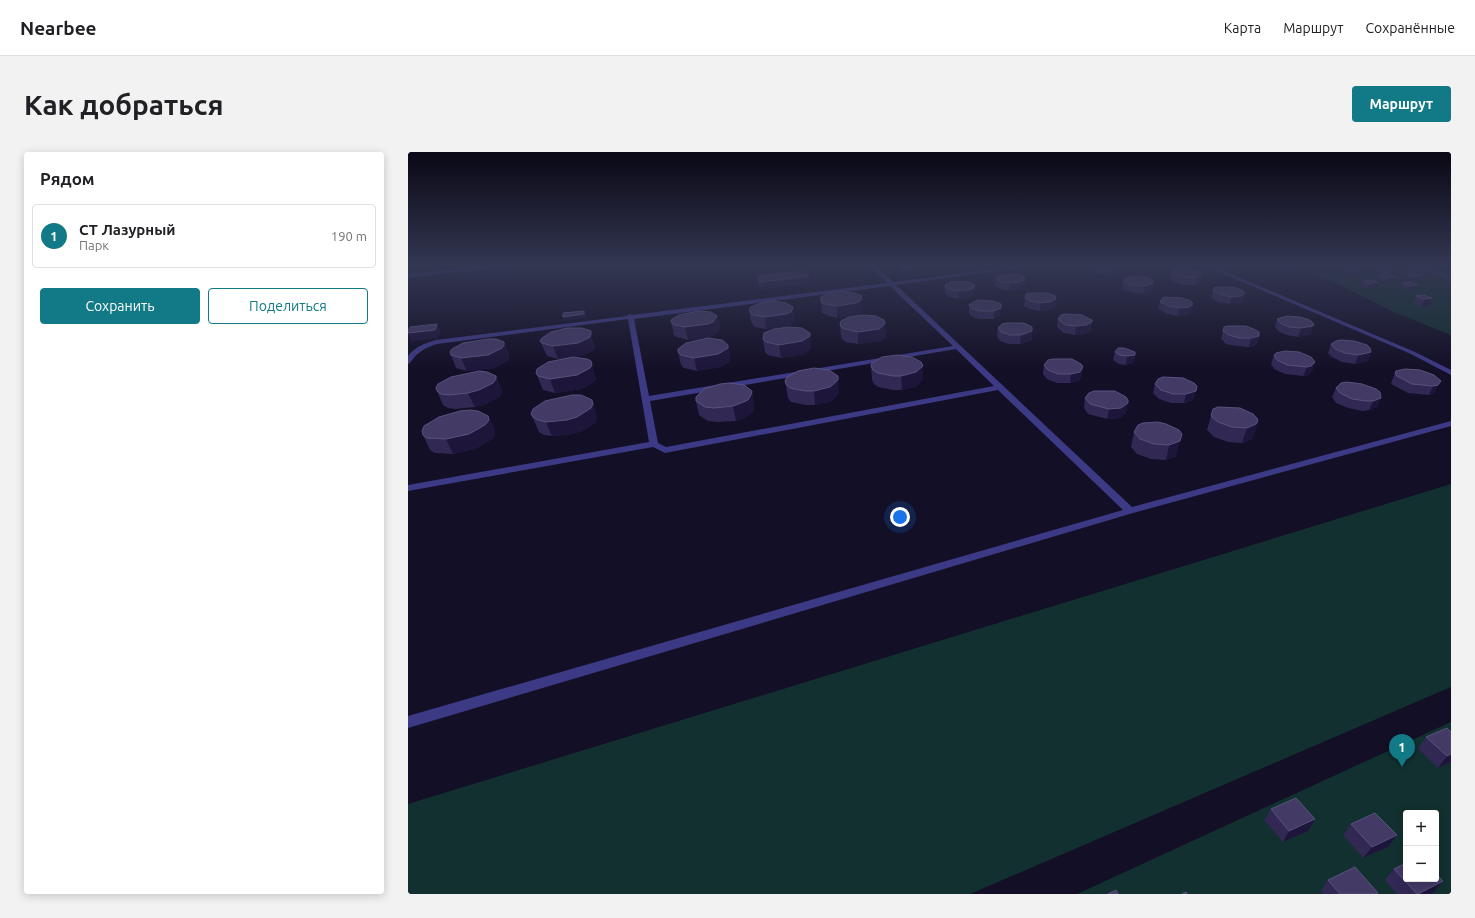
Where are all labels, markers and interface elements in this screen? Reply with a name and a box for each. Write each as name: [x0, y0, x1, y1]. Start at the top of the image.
text: Nearbee: [20, 17, 97, 39]
text: Карта: [1224, 20, 1261, 36]
text: Маршрут: [1283, 20, 1344, 36]
text: Сохранённые: [1366, 20, 1455, 36]
button: Маршрут: [1352, 86, 1451, 122]
text: Как добраться: [24, 89, 223, 120]
text: Рядом: [40, 169, 95, 188]
text: СТ Лазурный: [79, 221, 175, 238]
text: 1: [50, 229, 58, 243]
text: 190 m: [331, 229, 367, 243]
text: Парк: [79, 238, 109, 252]
button: Сохранить: [40, 288, 200, 324]
button: Поделиться: [208, 288, 368, 324]
your location: [890, 507, 910, 527]
pin: 1: [1389, 734, 1415, 767]
map controls: [1403, 810, 1439, 882]
button: +: [1403, 810, 1439, 846]
button: −: [1403, 846, 1439, 882]

